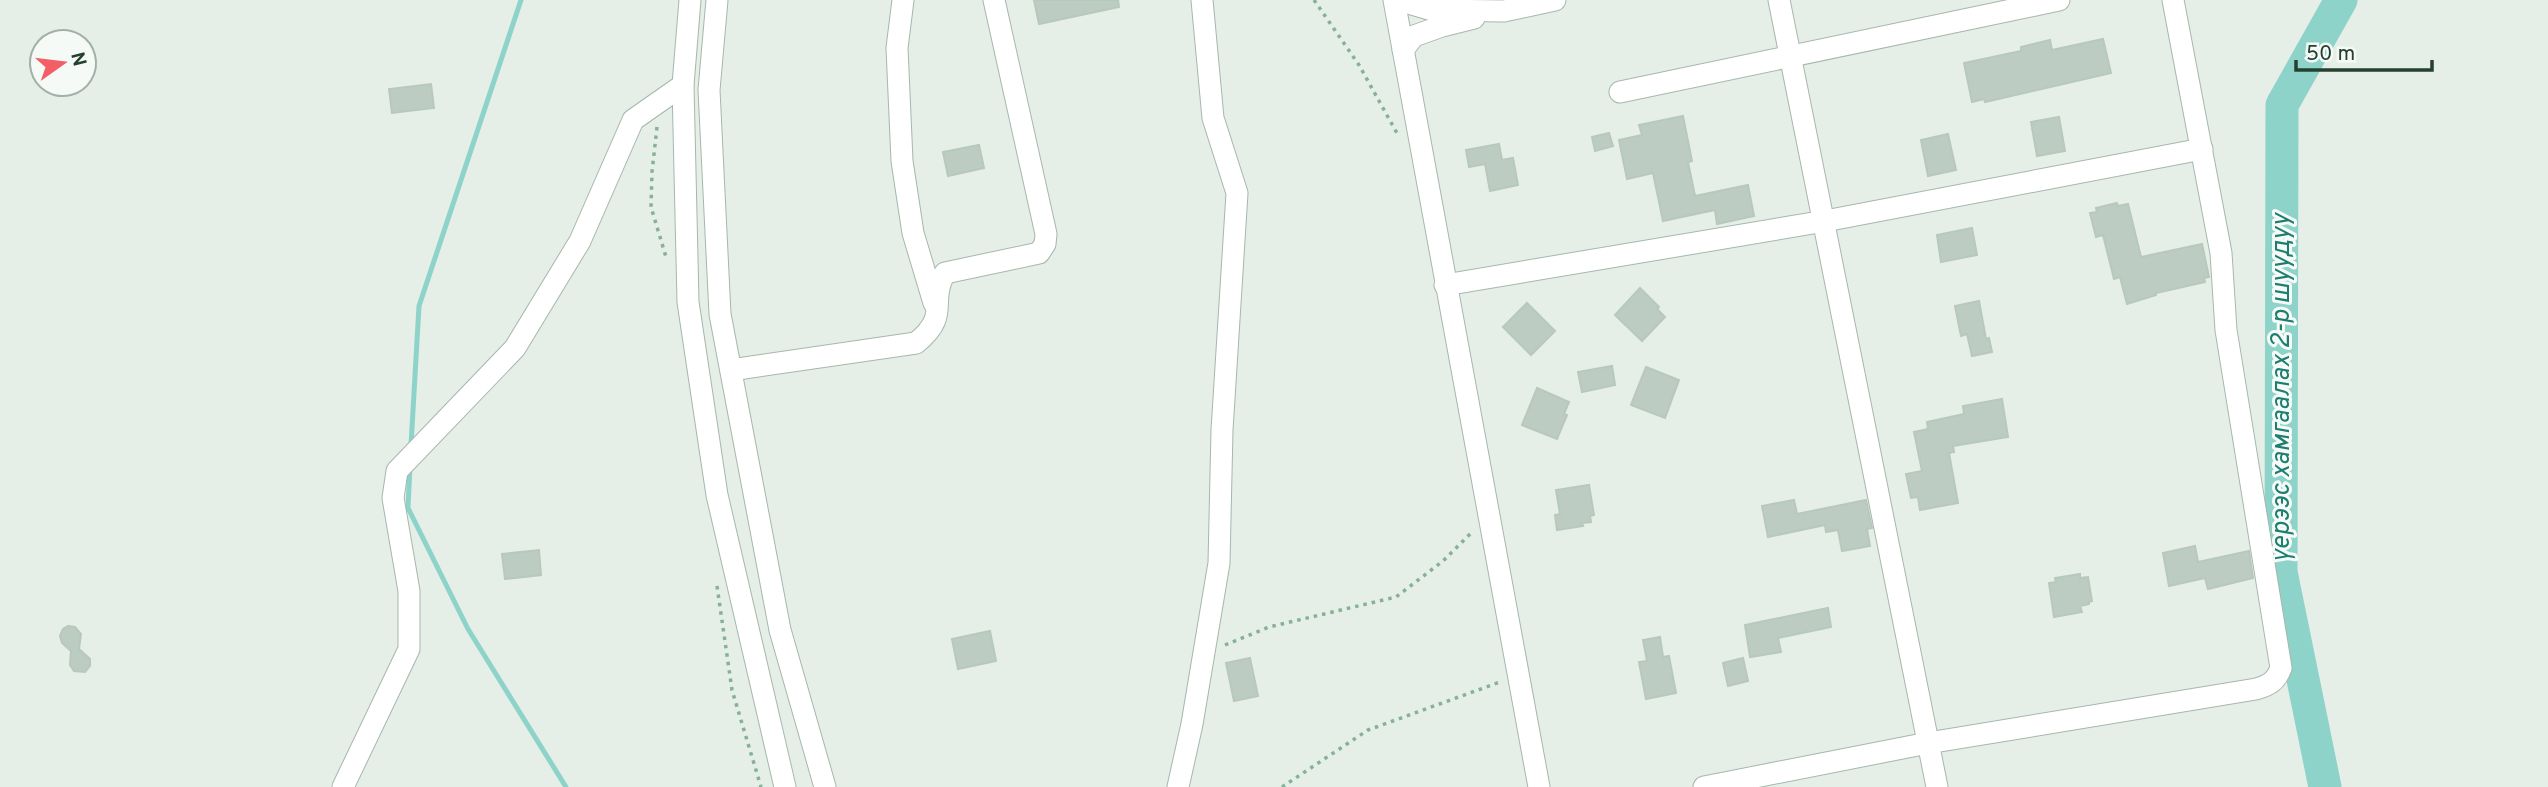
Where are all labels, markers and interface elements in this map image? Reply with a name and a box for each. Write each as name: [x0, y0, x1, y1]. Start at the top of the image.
north arrow: [28, 28, 98, 98]
scale bar: [2296, 28, 2432, 72]
text: 50 m: [2306, 41, 2355, 68]
text: N: [64, 50, 91, 69]
water label: үерээс хамгаалах 2-р шуудуу: [2266, 212, 2299, 563]

